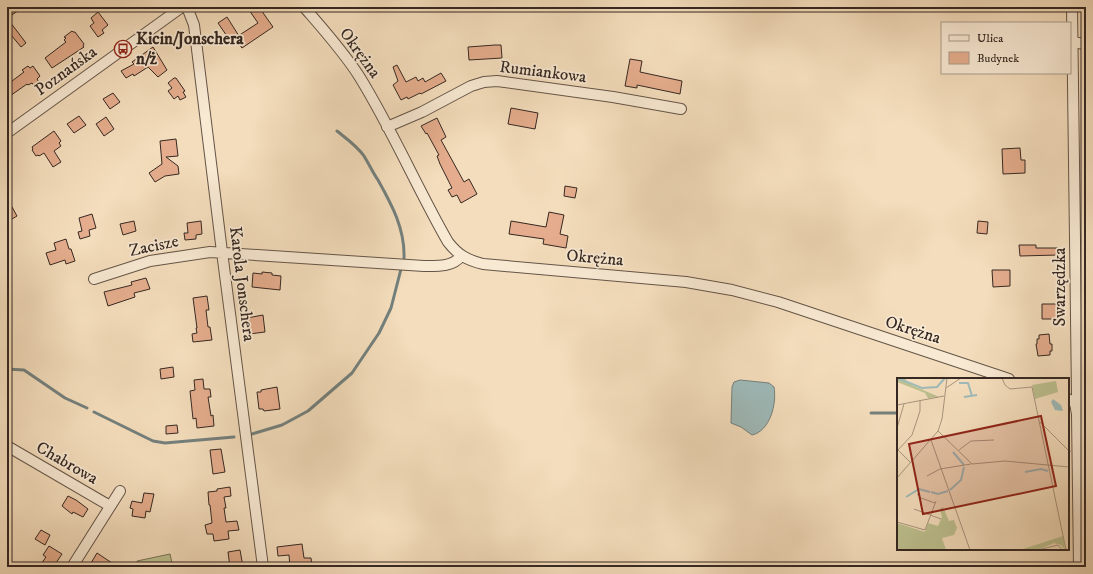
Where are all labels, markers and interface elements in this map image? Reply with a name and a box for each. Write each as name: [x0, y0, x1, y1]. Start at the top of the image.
legend: [941, 22, 1071, 74]
street label: Okrężna: [334, 23, 386, 83]
place label: Kicin/Jonschera n/ż: [136, 28, 244, 70]
text: Ulica: [977, 31, 1004, 46]
bus stop icon: Kicin/Jonschera n/ż: [113, 39, 133, 59]
street label: Poznańska: [31, 41, 102, 101]
text: Budynek: [977, 51, 1019, 66]
street label: Rumiankowa: [498, 56, 588, 88]
street label: Karola Jonschera: [224, 225, 260, 344]
street label: Zacisze: [127, 230, 181, 262]
street label: Okrężna: [566, 245, 625, 272]
street label: Swarzędzka: [1049, 247, 1071, 327]
street label: Okrężna: [882, 311, 944, 350]
inset map: [897, 378, 1069, 550]
street label: Chabrowa: [32, 436, 103, 490]

